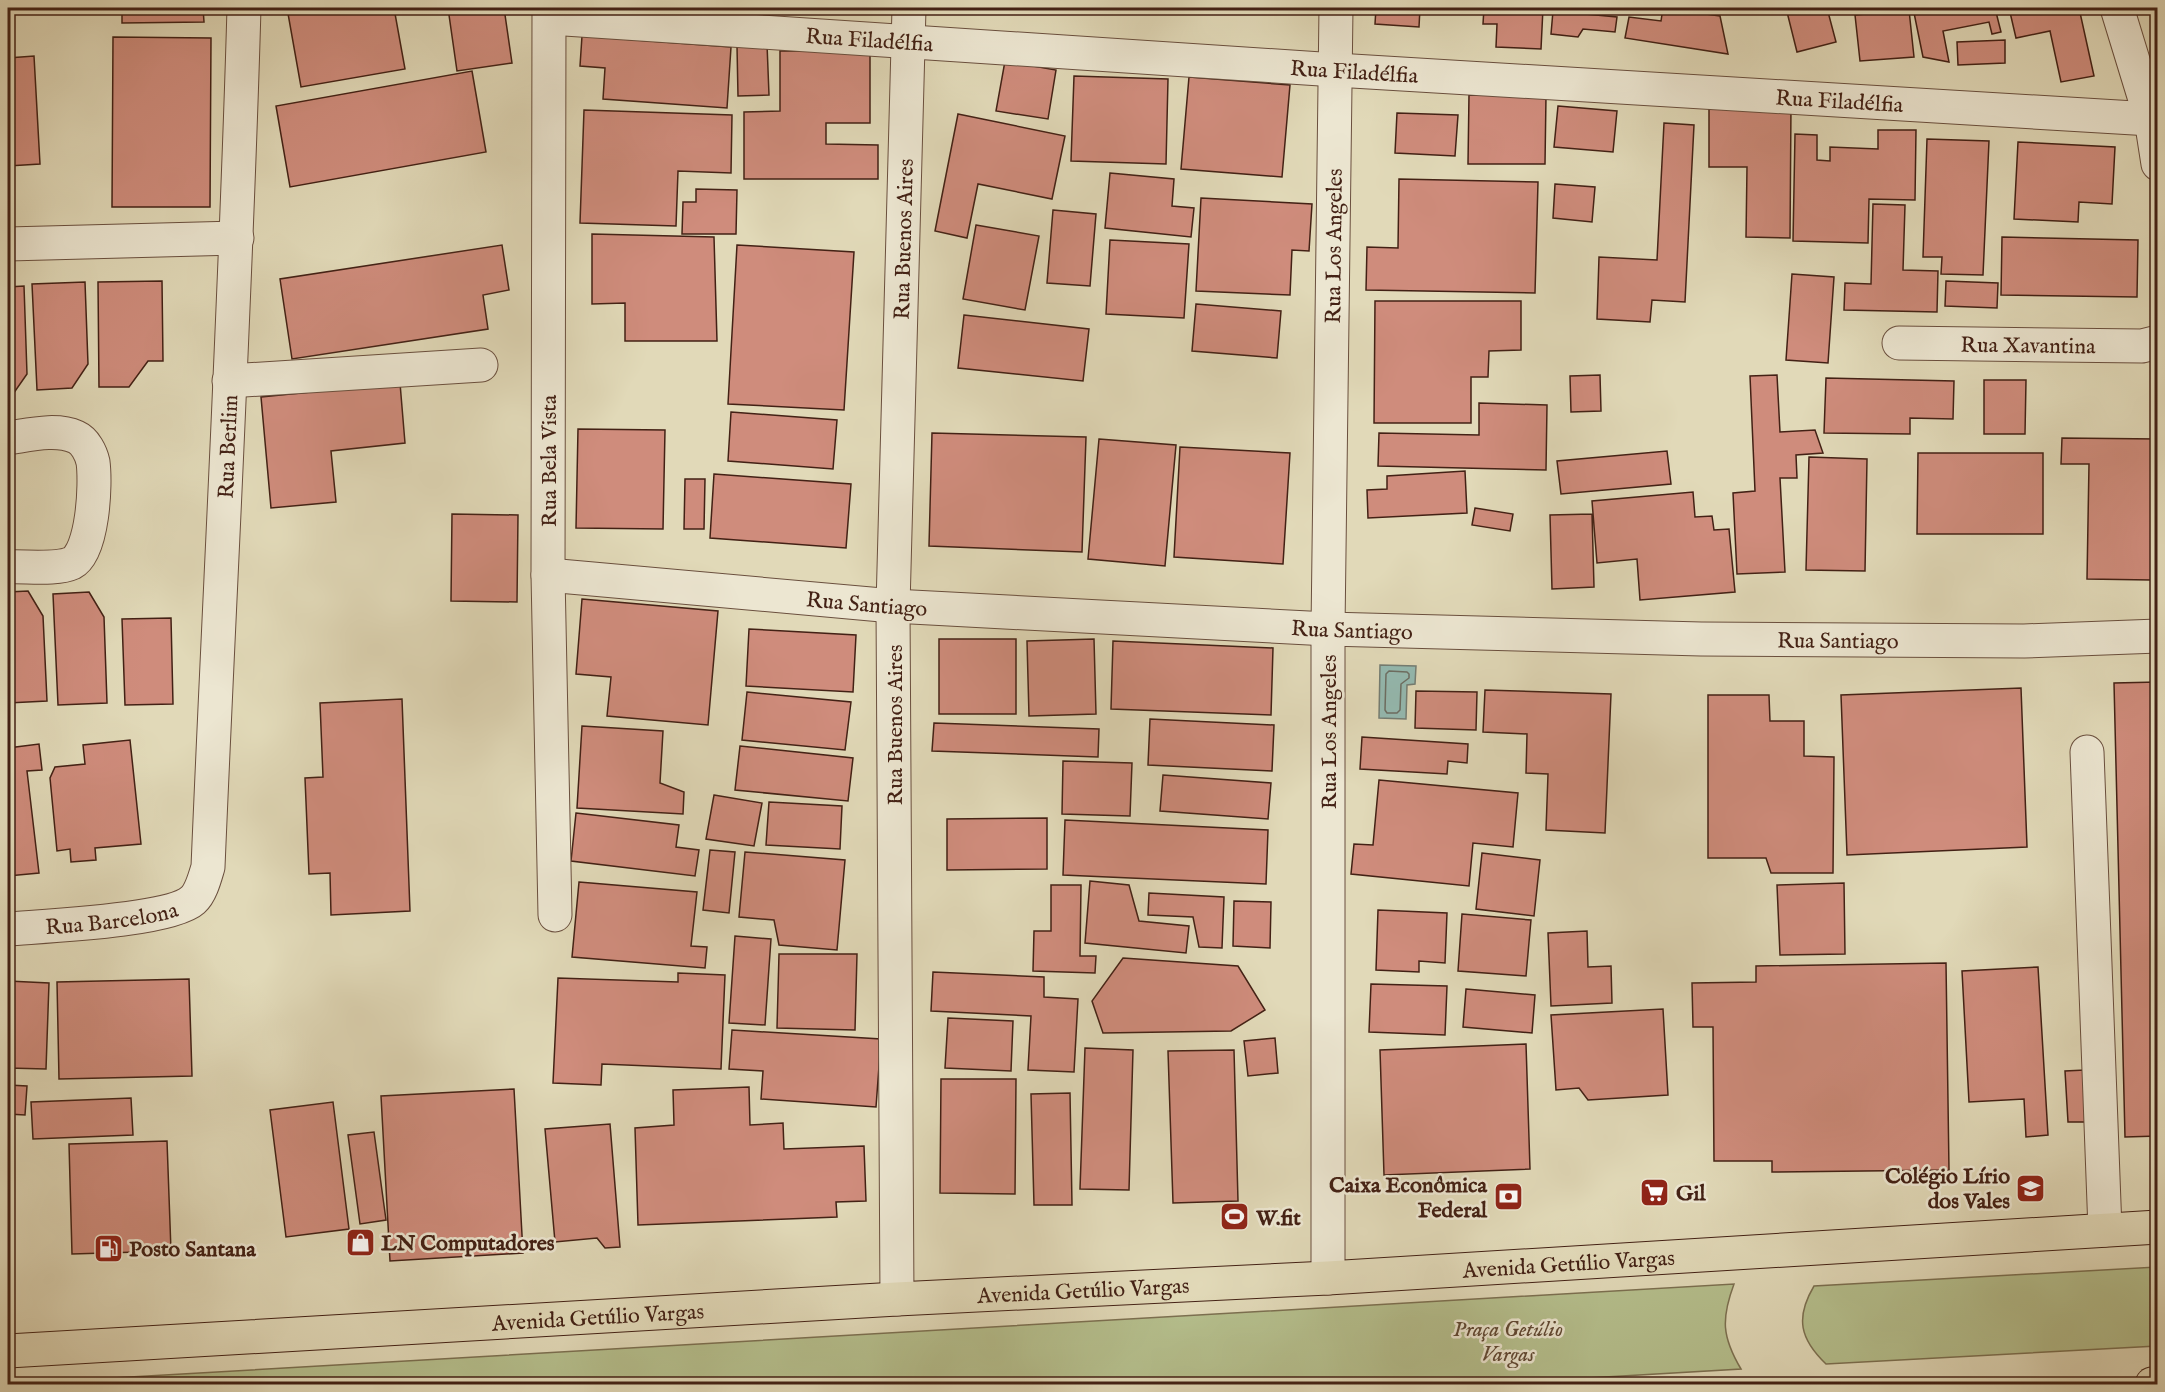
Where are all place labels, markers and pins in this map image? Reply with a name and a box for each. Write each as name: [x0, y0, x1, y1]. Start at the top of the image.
place label: Colégio Lírio dos Vales: [1885, 1163, 2010, 1216]
place label: Caixa Econômica Federal: [1329, 1172, 1488, 1225]
school or university icon: Colégio Lírio dos Vales: [2015, 1172, 2047, 1204]
supermarket icon: Gil: [1639, 1176, 1671, 1208]
place label: Gil: [1676, 1180, 1706, 1208]
bank icon: Caixa Econômica Federal: [1492, 1181, 1524, 1213]
sports icon: W.fit: [1219, 1201, 1251, 1233]
place label: W.fit: [1255, 1205, 1301, 1233]
shop icon: LN Computadores: [344, 1226, 376, 1258]
place label: LN Computadores: [381, 1230, 555, 1258]
fuel station icon: Posto Santana: [92, 1232, 124, 1264]
place label: Posto Santana: [129, 1236, 256, 1264]

